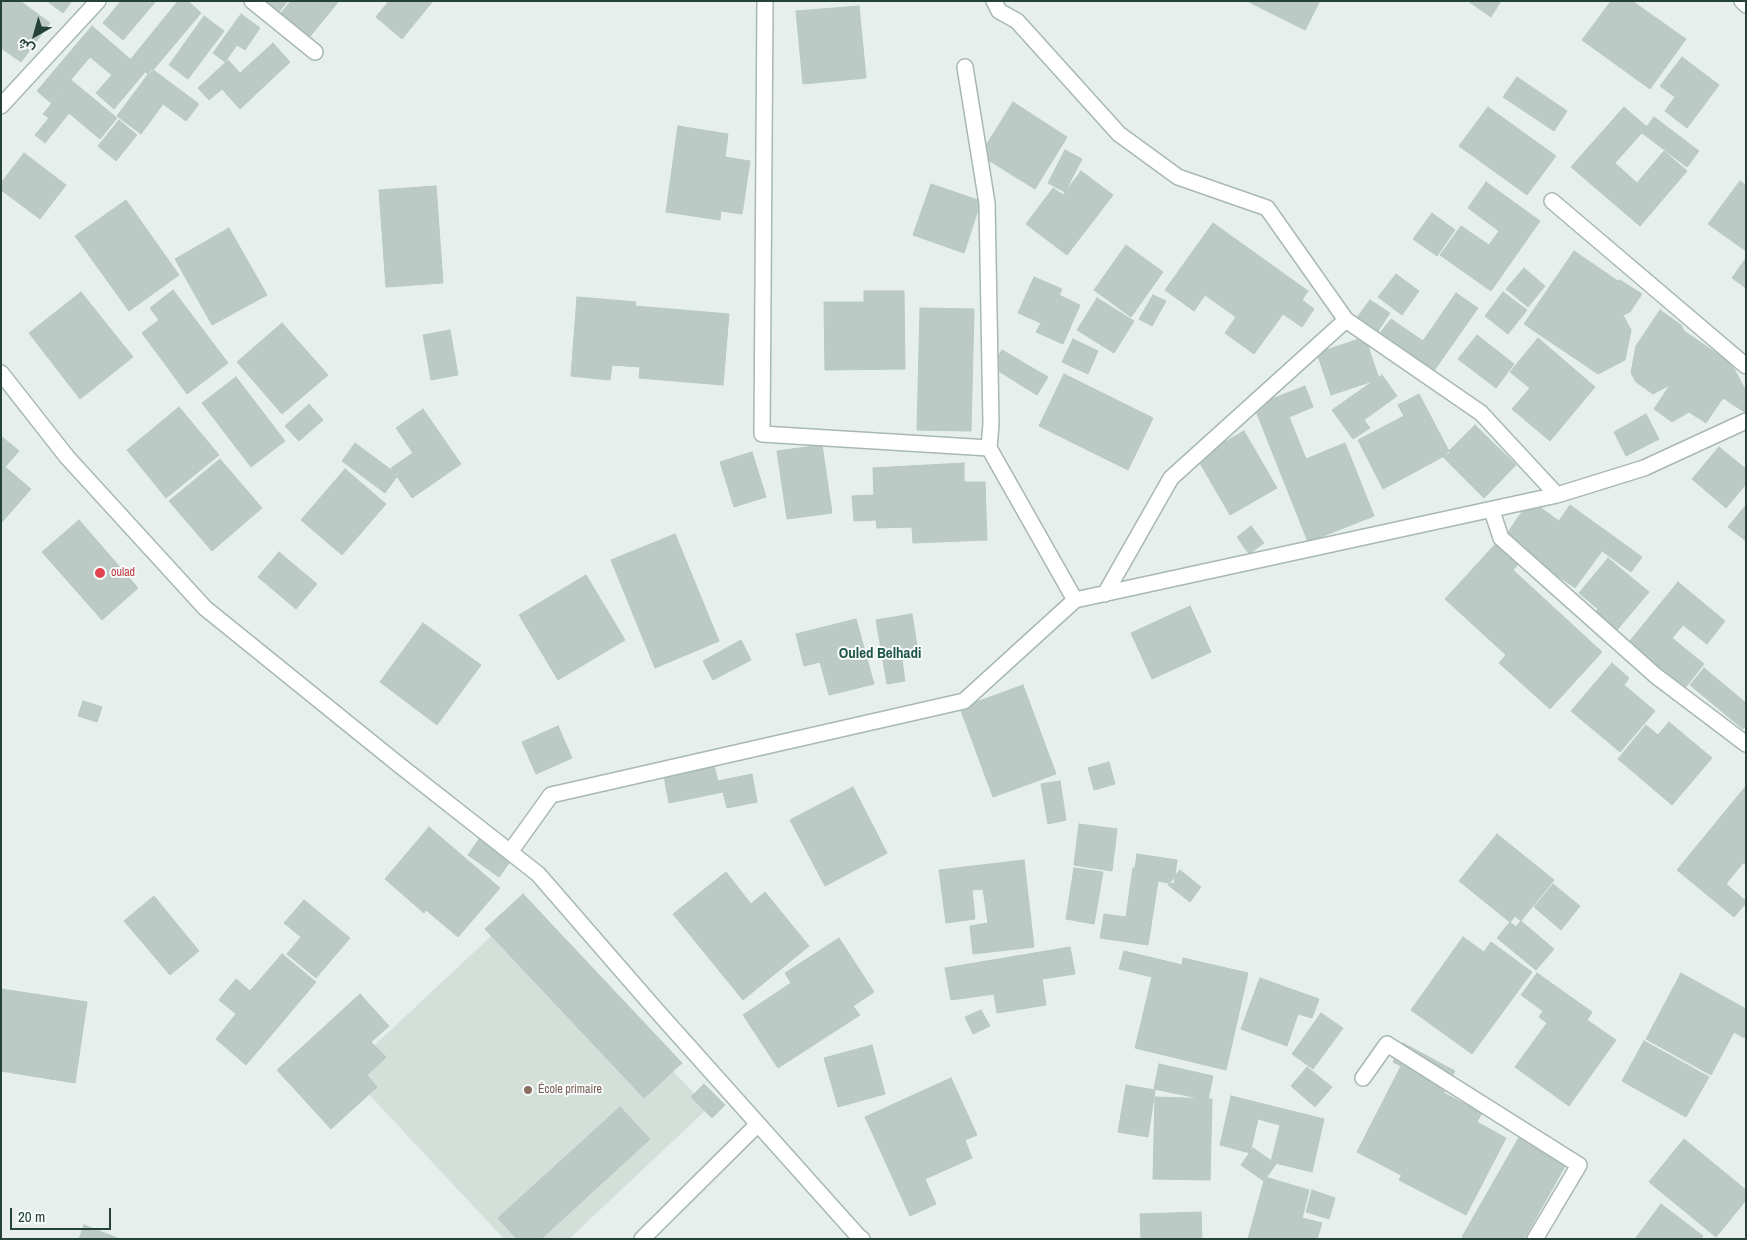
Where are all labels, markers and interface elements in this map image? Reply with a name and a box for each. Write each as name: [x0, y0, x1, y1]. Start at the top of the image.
north arrow: [10, 10, 60, 60]
text: ش: [14, 35, 38, 59]
marker: oulad: [93, 566, 107, 580]
place label: oulad: [111, 566, 135, 580]
district label: Ouled Belhadi: [839, 645, 921, 663]
place label: École primaire: [538, 1083, 602, 1097]
marker: École primaire: [522, 1084, 534, 1096]
scale bar: [12, 1198, 114, 1230]
text: 20 m: [18, 1206, 45, 1227]

